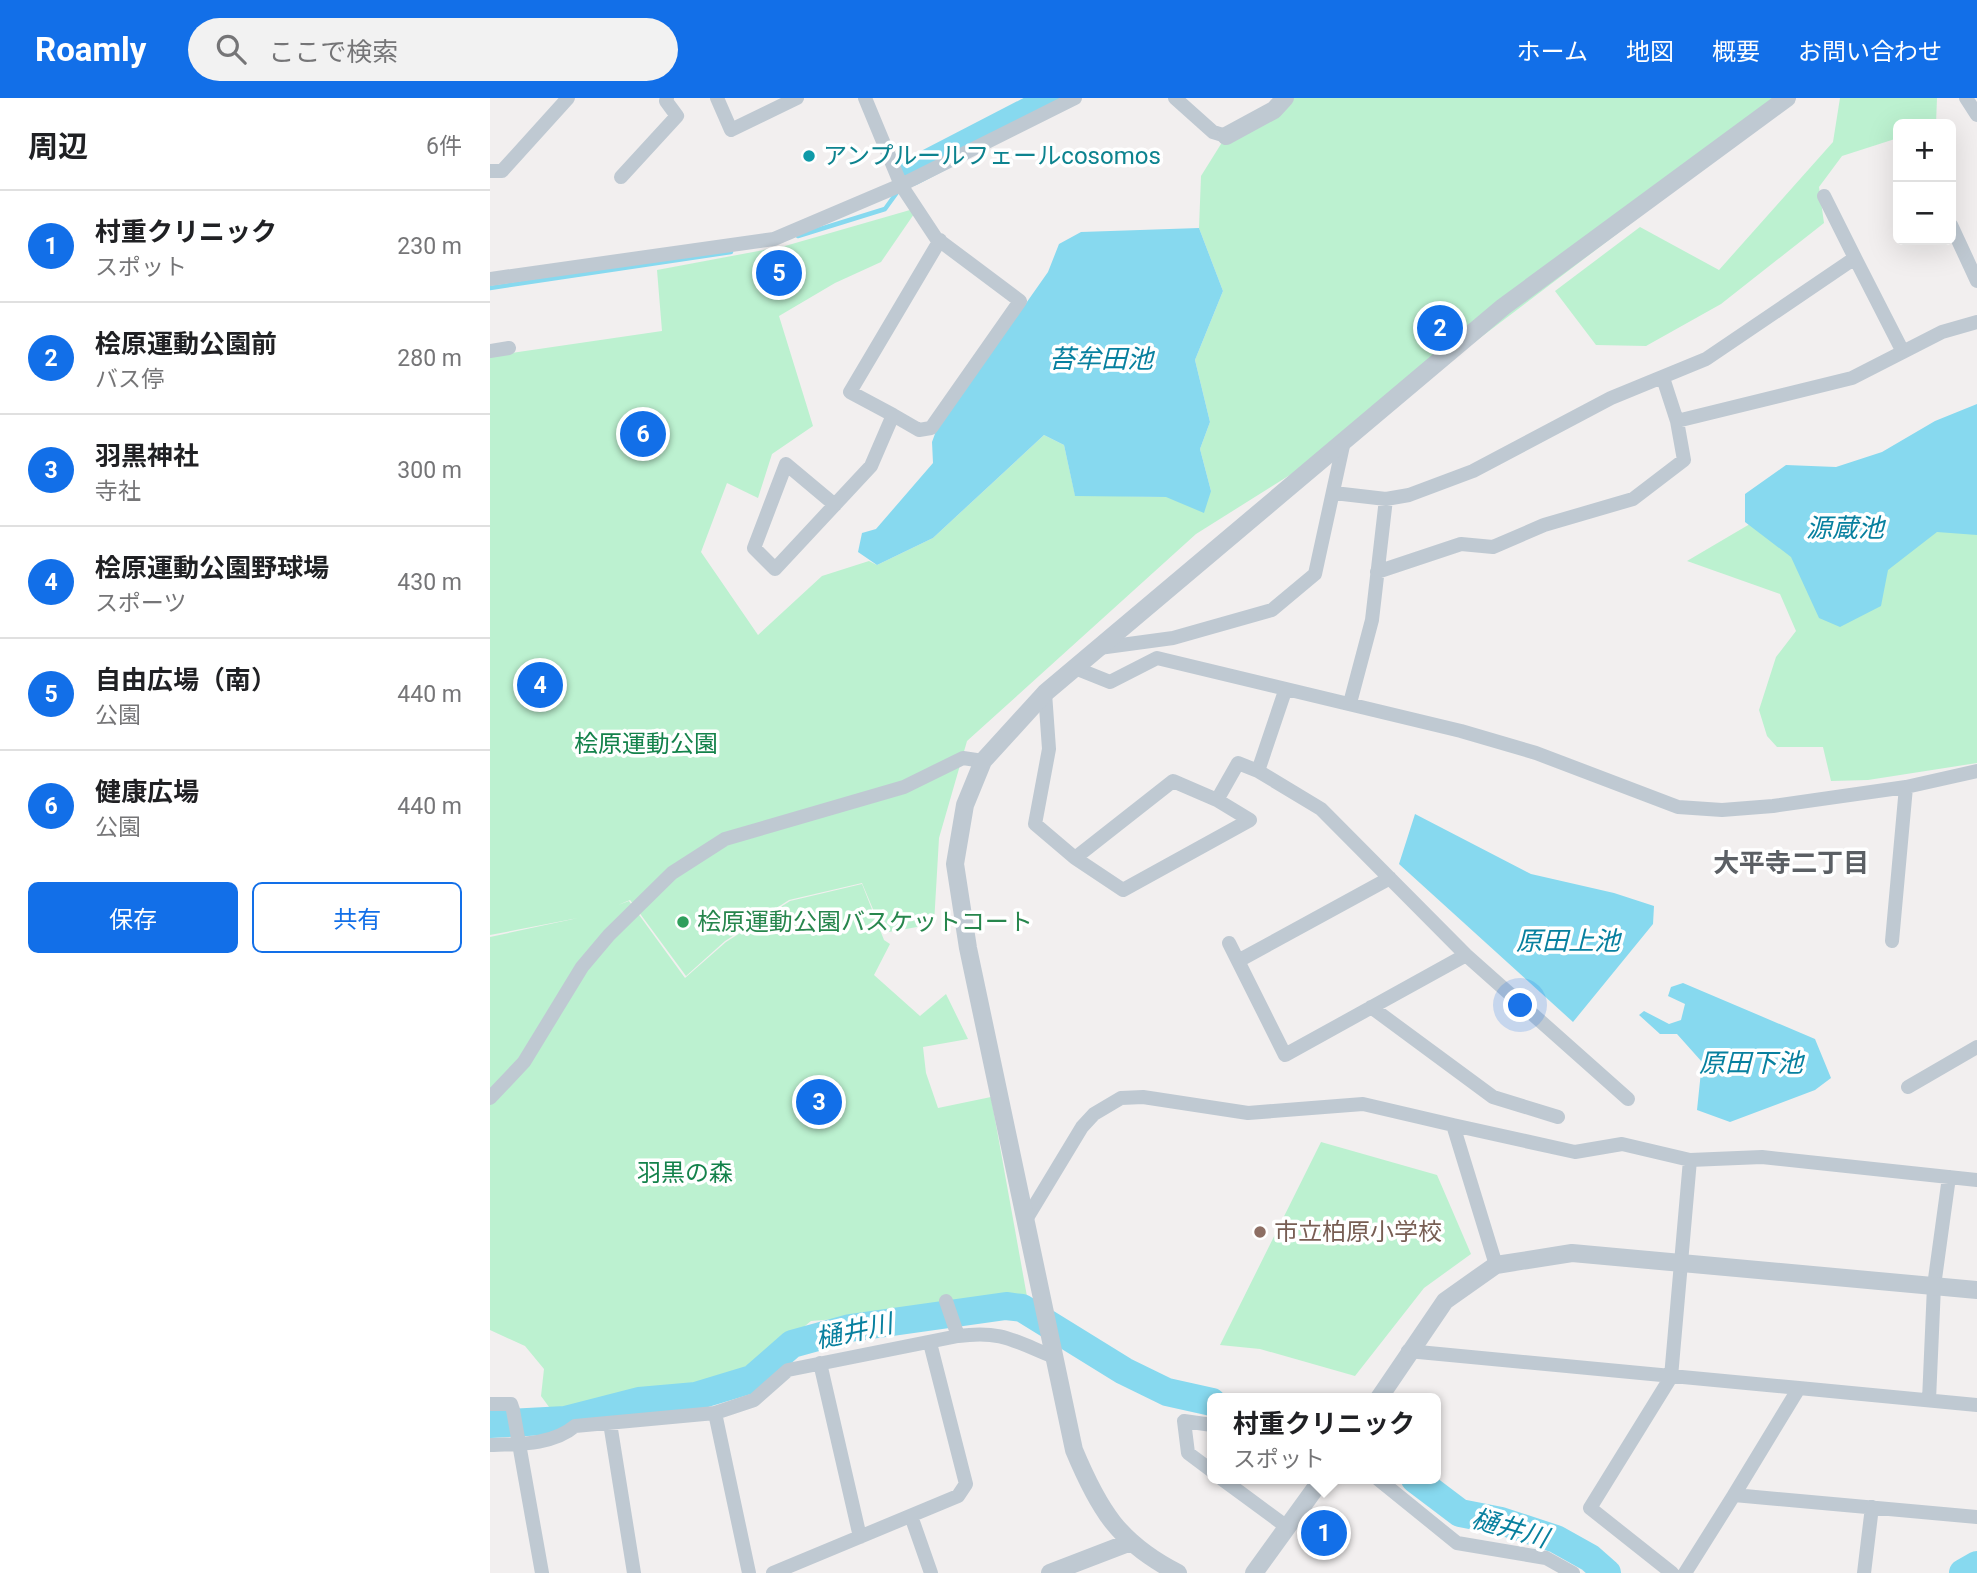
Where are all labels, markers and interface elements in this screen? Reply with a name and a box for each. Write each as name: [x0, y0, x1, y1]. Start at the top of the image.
search box: [188, 18, 678, 81]
text: Roamly: [35, 30, 146, 69]
icon: search: [212, 30, 250, 68]
text: ここで検索: [268, 37, 398, 67]
text: ホーム: [1517, 38, 1588, 66]
text: 地図: [1626, 38, 1674, 66]
text: 概要: [1712, 38, 1760, 66]
text: お問い合わせ: [1798, 38, 1942, 66]
map controls: [1893, 119, 1956, 245]
button: +: [1893, 119, 1956, 182]
text: 周辺: [28, 129, 88, 164]
text: 6件: [426, 133, 462, 160]
place label: アンプルールフェールcosomos: [823, 142, 1161, 170]
marker: アンプルールフェールcosomos: [801, 148, 817, 164]
button: −: [1893, 182, 1956, 245]
text: 村重クリニック: [95, 217, 277, 247]
text: 1: [44, 233, 58, 260]
text: 230 m: [397, 233, 462, 260]
pin: 5: [756, 247, 802, 299]
text: スポット: [95, 254, 187, 281]
pin: 2: [1417, 302, 1463, 354]
text: 桧原運動公園前: [95, 329, 277, 359]
water label: 苔牟田池: [1049, 344, 1156, 374]
text: 2: [44, 345, 58, 372]
text: 280 m: [397, 345, 462, 372]
text: バス停: [95, 366, 164, 393]
pin: 6: [620, 408, 666, 460]
text: 羽黒神社: [95, 441, 199, 471]
text: 3: [44, 457, 58, 484]
text: 300 m: [397, 457, 462, 484]
text: 寺社: [95, 478, 141, 505]
water label: 源蔵池: [1806, 513, 1887, 543]
text: 桧原運動公園野球場: [95, 553, 329, 583]
text: 4: [44, 569, 58, 596]
text: 430 m: [397, 569, 462, 596]
text: スポーツ: [95, 590, 187, 617]
pin: 4: [517, 659, 563, 711]
text: 自由広場（南）: [95, 665, 277, 695]
text: 5: [44, 681, 58, 708]
text: 440 m: [397, 681, 462, 708]
text: 公園: [95, 702, 141, 729]
park label: 桧原運動公園: [574, 730, 718, 758]
text: 健康広場: [95, 777, 199, 807]
text: 6: [44, 793, 58, 820]
text: 440 m: [397, 793, 462, 820]
text: 公園: [95, 814, 141, 841]
district label: 大平寺二丁目: [1713, 848, 1869, 878]
button: 保存: [28, 882, 238, 953]
button: 共有: [252, 882, 462, 953]
place label: 桧原運動公園バスケットコート: [697, 908, 1033, 936]
marker: 桧原運動公園バスケットコート: [675, 914, 691, 930]
water label: 原田上池: [1516, 926, 1623, 956]
your location: [1503, 988, 1537, 1022]
water label: 原田下池: [1699, 1048, 1806, 1078]
pin: 3: [796, 1076, 842, 1128]
park label: 羽黒の森: [637, 1159, 733, 1187]
place label: 市立柏原小学校: [1274, 1218, 1442, 1246]
marker: 市立柏原小学校: [1252, 1224, 1268, 1240]
water label: 樋井川: [813, 1308, 898, 1354]
popup: [1207, 1393, 1441, 1484]
text: 村重クリニック: [1233, 1409, 1415, 1439]
text: スポット: [1233, 1446, 1325, 1473]
water label: 樋井川: [1468, 1503, 1555, 1554]
pin: 1: [1301, 1507, 1347, 1559]

